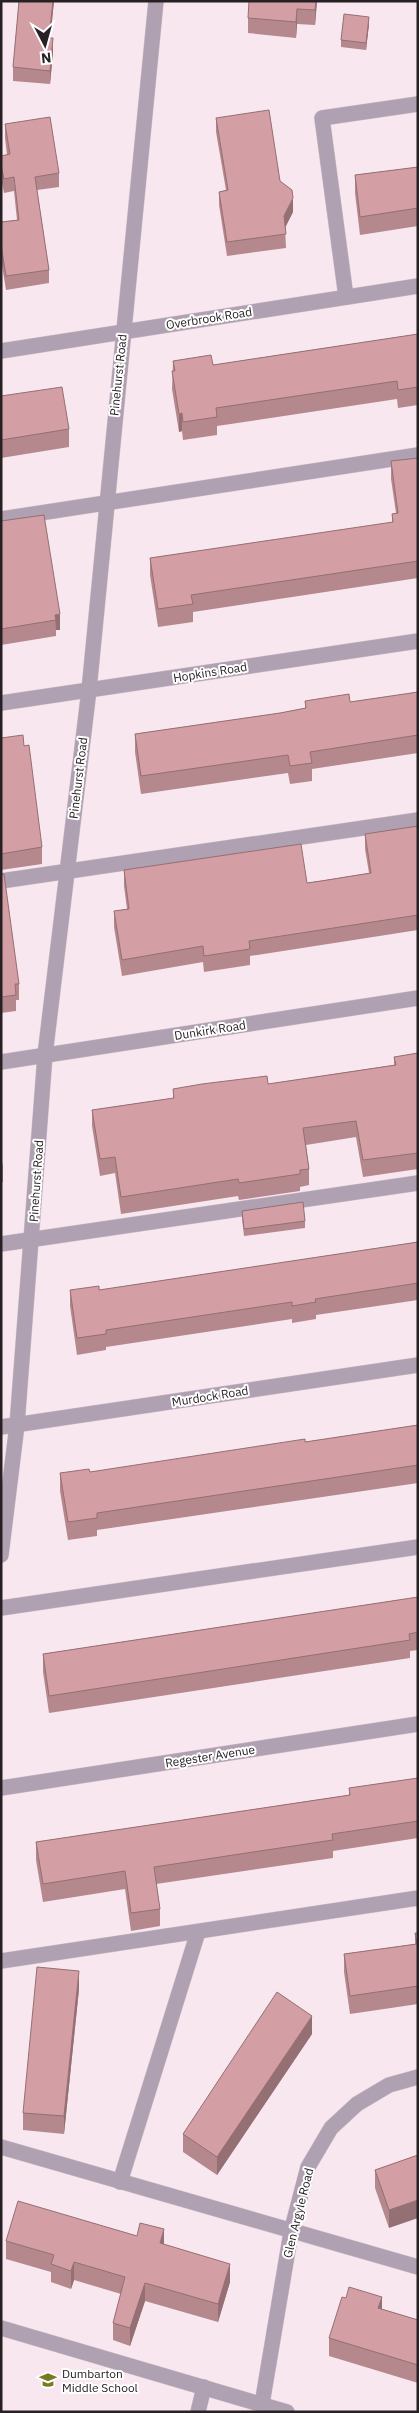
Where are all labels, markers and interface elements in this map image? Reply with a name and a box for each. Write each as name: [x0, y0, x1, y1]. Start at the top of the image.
north arrow: [20, 20, 70, 70]
text: N: [40, 48, 52, 67]
street label: Overbrook Road: [165, 304, 253, 332]
street label: Pinehurst Road: [106, 333, 130, 417]
street label: Hopkins Road: [172, 659, 248, 685]
street label: Pinehurst Road: [66, 736, 90, 820]
street label: Dunkirk Road: [173, 1017, 247, 1043]
street label: Pinehurst Road: [26, 1140, 46, 1222]
street label: Murdock Road: [171, 1383, 249, 1409]
street label: Regester Avenue: [164, 1741, 256, 1771]
street label: Glen Argyle Road: [280, 2166, 316, 2260]
place label: Dumbarton Middle School: [62, 2366, 138, 2395]
school or university icon: Dumbarton Middle School: [38, 2370, 58, 2390]

